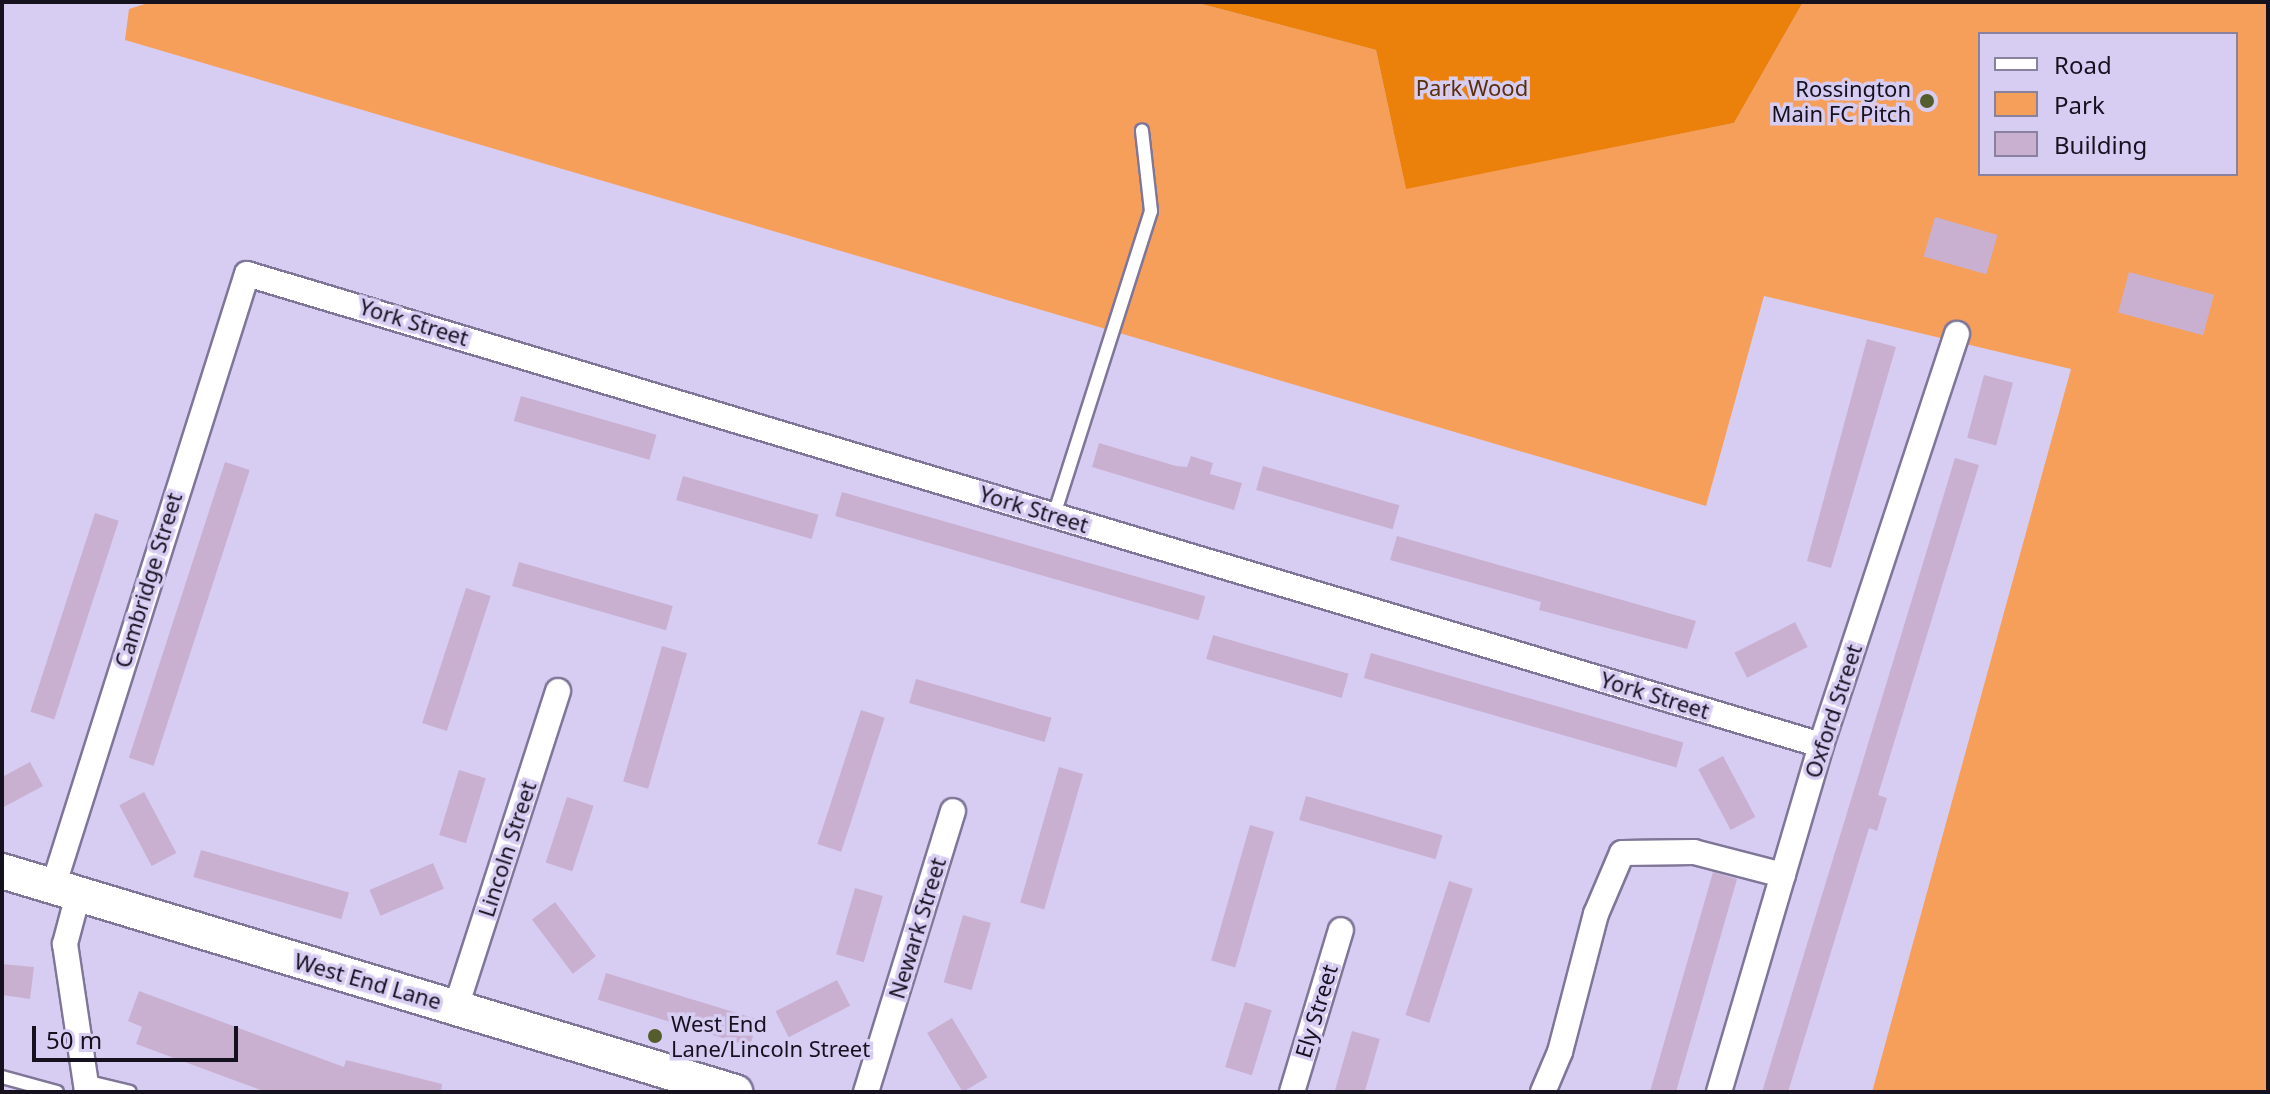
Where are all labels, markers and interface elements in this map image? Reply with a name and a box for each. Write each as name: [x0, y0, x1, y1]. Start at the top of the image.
legend: [1978, 32, 2238, 176]
text: Road: [2054, 48, 2112, 81]
park label: Park Wood: [1416, 75, 1528, 101]
place label: Rossington Main FC Pitch: [1772, 75, 1911, 126]
text: Park: [2054, 88, 2105, 121]
marker: Rossington Main FC Pitch: [1918, 92, 1936, 110]
text: Building: [2054, 128, 2147, 161]
street label: York Street: [356, 293, 472, 351]
street label: York Street: [976, 480, 1092, 538]
street label: Cambridge Street: [109, 489, 187, 671]
street label: Oxford Street: [1799, 641, 1867, 781]
street label: York Street: [1597, 666, 1713, 724]
street label: Lincoln Street: [473, 778, 541, 920]
street label: Newark Street: [883, 854, 951, 1002]
street label: West End Lane: [292, 947, 444, 1015]
street label: Ely Street: [1289, 961, 1343, 1061]
scale bar: [36, 1010, 242, 1060]
place label: West End Lane/Lincoln Street: [671, 1010, 870, 1062]
text: 50 m: [46, 1023, 102, 1056]
marker: West End Lane/Lincoln Street: [646, 1027, 664, 1045]

